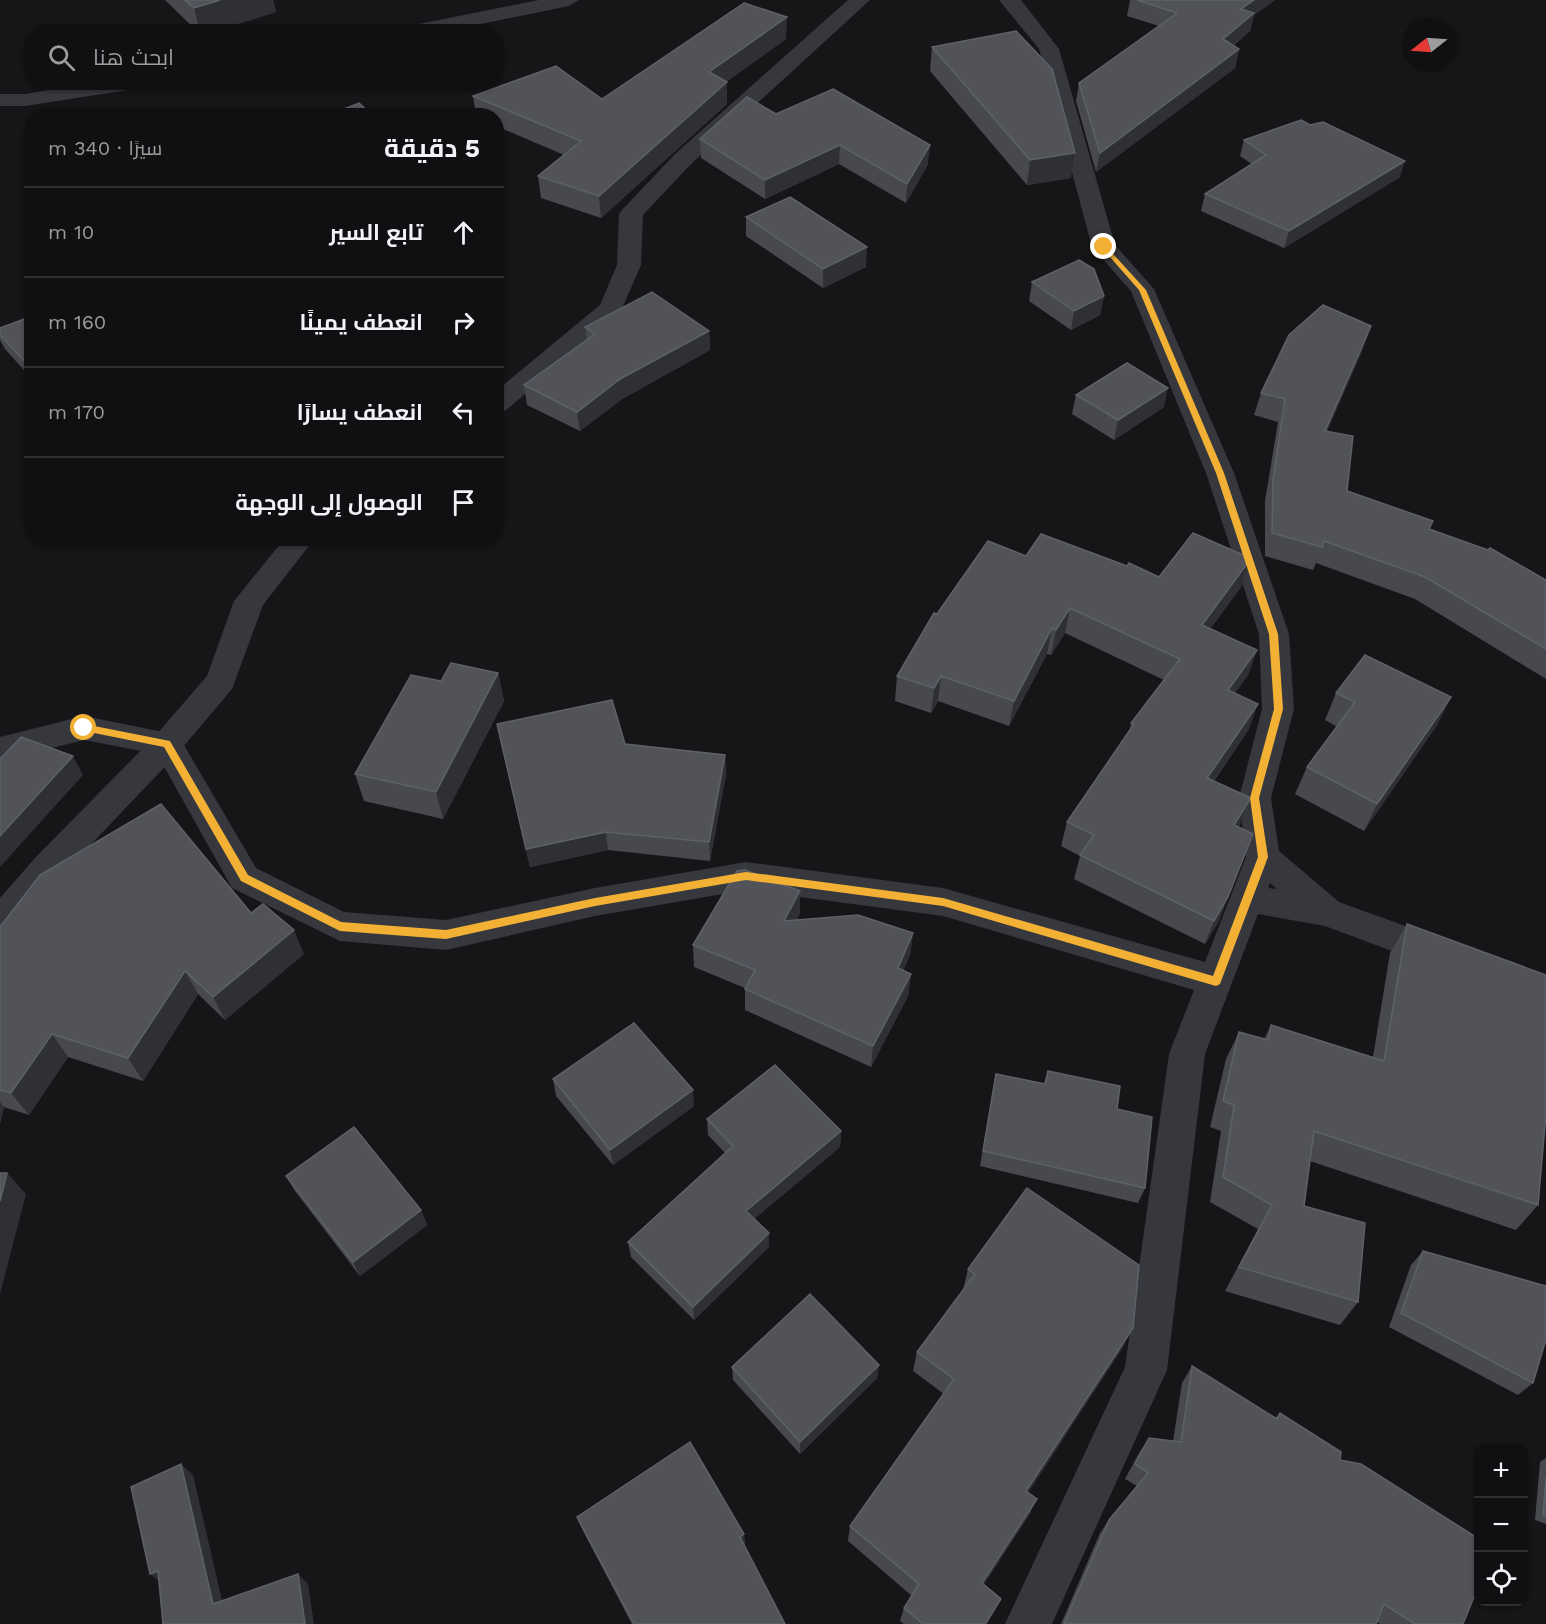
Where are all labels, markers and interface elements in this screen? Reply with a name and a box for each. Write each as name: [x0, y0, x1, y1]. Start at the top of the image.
north arrow: [1402, 18, 1456, 72]
search box: [24, 24, 504, 90]
icon: search: [45, 41, 78, 74]
text: ابحث هنا: [93, 45, 174, 70]
text: 5 دقيقة: [384, 133, 480, 163]
text: سيرًا · 340 m: [48, 136, 162, 160]
icon: ahead: [447, 216, 480, 249]
text: 10 m: [48, 220, 94, 244]
text: تابع السير: [329, 220, 423, 245]
route end: [1090, 233, 1116, 259]
icon: right: [447, 306, 480, 339]
text: 160 m: [48, 310, 106, 334]
text: انعطف يمينًا: [299, 310, 423, 335]
icon: left: [447, 396, 480, 429]
text: 170 m: [48, 400, 105, 424]
text: انعطف يسارًا: [297, 400, 423, 425]
icon: arrive: [447, 486, 480, 519]
text: الوصول إلى الوجهة: [235, 490, 423, 515]
route start: [70, 714, 96, 740]
map controls: [1474, 1444, 1528, 1606]
button: +: [1474, 1444, 1528, 1498]
button: −: [1474, 1498, 1528, 1552]
button: locate: [1474, 1552, 1528, 1606]

